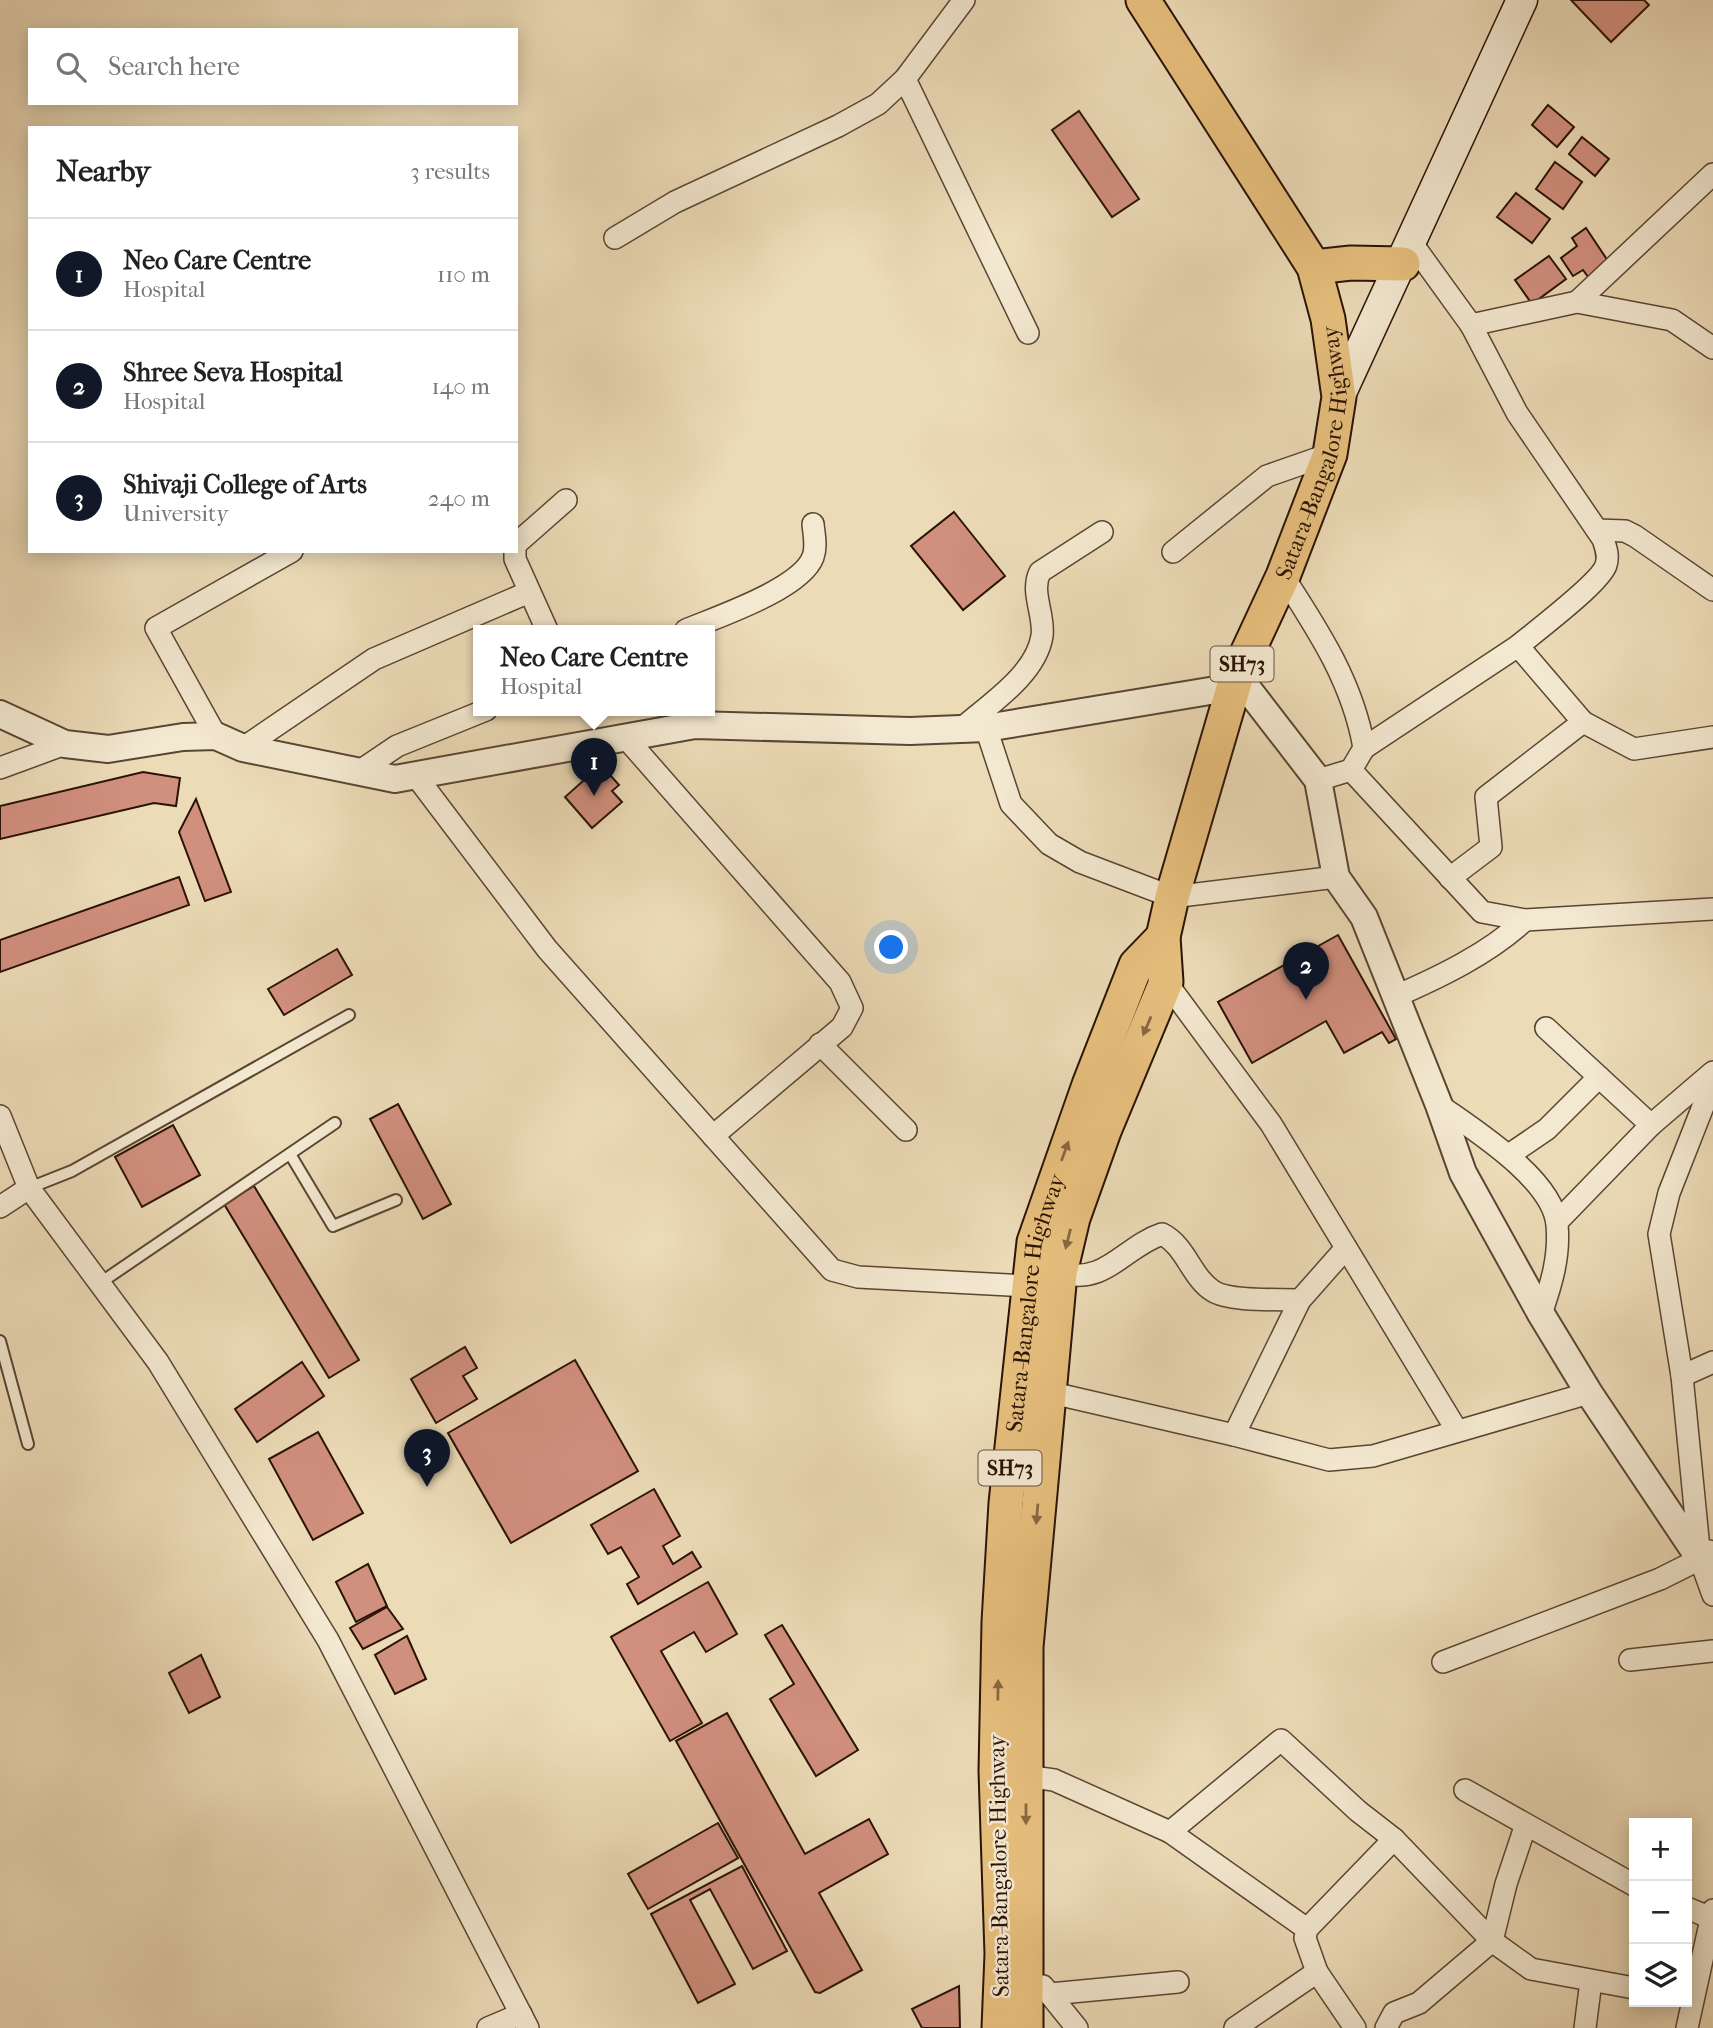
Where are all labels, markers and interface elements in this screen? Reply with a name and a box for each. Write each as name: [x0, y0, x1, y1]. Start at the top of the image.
search box: [28, 28, 518, 105]
icon: search: [52, 48, 90, 86]
text: Search here: [108, 51, 240, 82]
text: Nearby: [56, 154, 151, 189]
text: 3 results: [410, 158, 490, 185]
text: Neo Care Centre: [123, 245, 311, 276]
text: 1: [75, 261, 83, 288]
text: 110 m: [437, 261, 490, 288]
text: Hospital: [123, 276, 205, 303]
street label: Satara-Bangalore Highway: [1269, 324, 1352, 583]
text: Shree Seva Hospital: [123, 357, 343, 388]
text: 2: [73, 373, 85, 400]
text: 140 m: [431, 373, 490, 400]
text: Hospital: [123, 388, 205, 415]
text: Shivaji College of Arts: [123, 469, 367, 500]
text: 3: [74, 485, 84, 512]
text: 240 m: [428, 485, 490, 512]
text: University: [123, 500, 228, 527]
popup: [473, 625, 715, 716]
text: Neo Care Centre: [500, 642, 688, 673]
road number: SH73: [1210, 646, 1274, 682]
text: Hospital: [500, 673, 582, 700]
pin: 1: [571, 738, 617, 796]
your location: [874, 930, 908, 964]
pin: 2: [1283, 942, 1329, 1000]
one-way arrow: [1141, 1016, 1152, 1037]
one-way arrow: [1060, 1141, 1071, 1162]
street label: Satara-Bangalore Highway: [1000, 1170, 1071, 1433]
one-way arrow: [1062, 1229, 1073, 1251]
pin: 3: [404, 1429, 450, 1487]
road number: SH73: [978, 1450, 1042, 1486]
one-way arrow: [1031, 1503, 1042, 1525]
one-way arrow: [992, 1679, 1004, 1701]
street label: Satara-Bangalore Highway: [983, 1734, 1015, 1997]
one-way arrow: [1020, 1804, 1032, 1826]
map controls: [1629, 1818, 1692, 2007]
button: +: [1629, 1818, 1692, 1881]
button: −: [1629, 1881, 1692, 1944]
button: layers: [1629, 1944, 1692, 2007]

